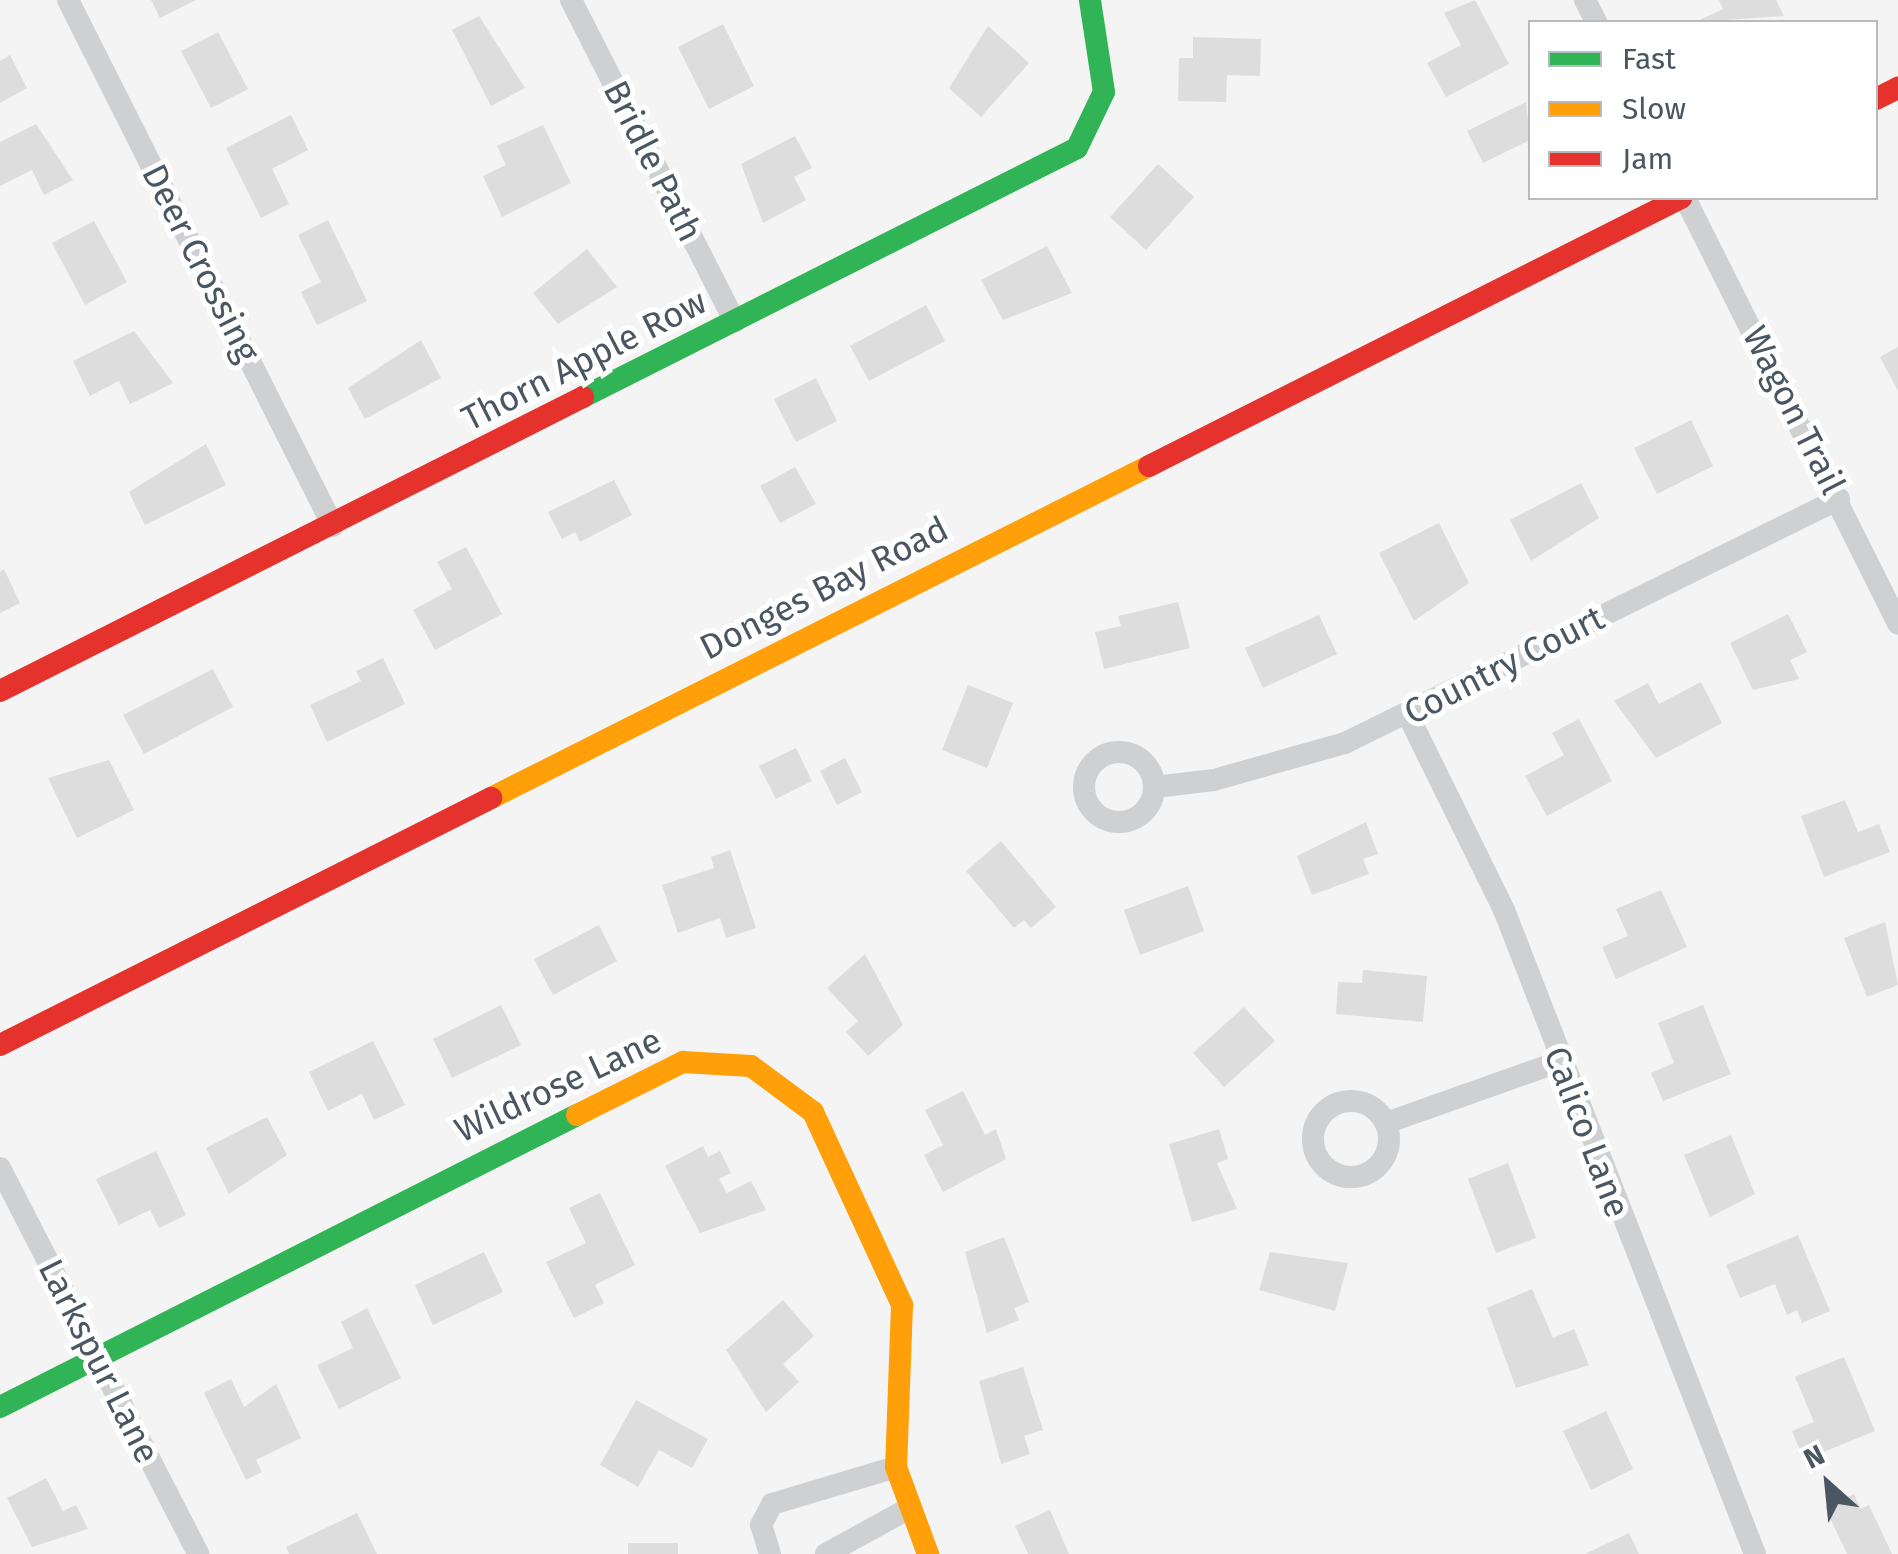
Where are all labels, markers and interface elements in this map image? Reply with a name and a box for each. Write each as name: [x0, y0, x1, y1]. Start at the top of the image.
legend: [1528, 20, 1878, 200]
text: Fast: [1622, 41, 1676, 77]
street label: Bridle Path: [595, 74, 711, 248]
text: Slow: [1622, 91, 1686, 127]
text: Jam: [1622, 141, 1673, 177]
street label: Deer Crossing: [133, 157, 269, 369]
street label: Thorn Apple Row: [455, 280, 713, 440]
street label: Wagon Trail: [1734, 319, 1854, 501]
street label: Donges Bay Road: [693, 507, 955, 669]
street label: Country Court: [1397, 597, 1611, 733]
street label: Wildrose Lane: [448, 1019, 668, 1151]
street label: Calico Lane: [1535, 1041, 1639, 1223]
street label: Larkspur Lane: [30, 1252, 168, 1470]
north arrow: [1778, 1434, 1878, 1534]
text: N: [1798, 1438, 1830, 1476]

